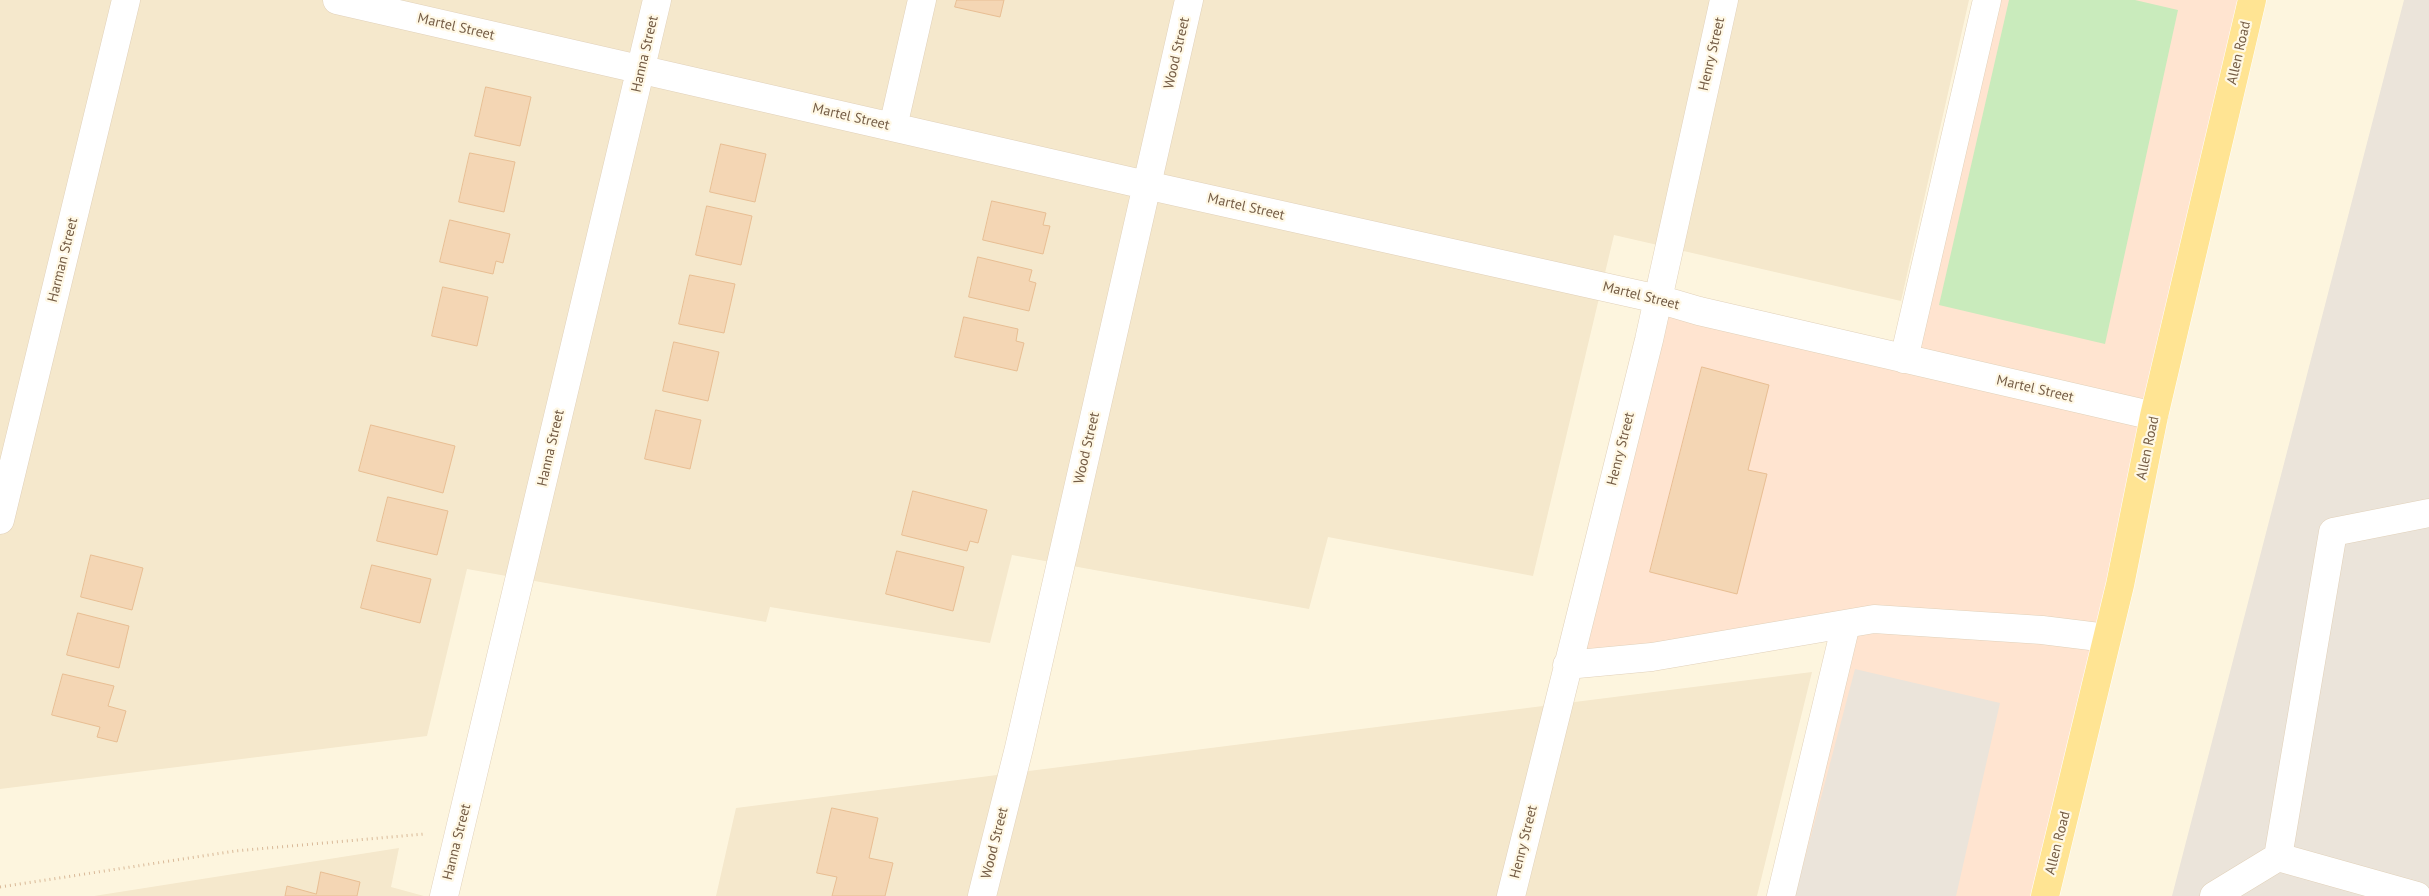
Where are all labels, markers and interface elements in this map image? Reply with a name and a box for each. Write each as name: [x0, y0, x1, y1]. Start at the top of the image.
street label: Martel Street: [416, 10, 496, 44]
street label: Hanna Street: [628, 14, 662, 94]
street label: Wood Street: [1161, 16, 1193, 90]
street label: Henry Street: [1695, 16, 1729, 92]
street label: Allen Road: [2224, 20, 2254, 86]
street label: Martel Street: [811, 100, 891, 134]
street label: Martel Street: [1206, 190, 1286, 224]
street label: Harman Street: [44, 216, 82, 304]
street label: Martel Street: [1601, 278, 1681, 314]
street label: Martel Street: [1995, 372, 2075, 406]
street label: Hanna Street: [534, 408, 568, 488]
street label: Wood Street: [1071, 411, 1103, 485]
street label: Henry Street: [1604, 411, 1638, 487]
street label: Allen Road: [2133, 415, 2163, 481]
street label: Hanna Street: [439, 802, 475, 882]
street label: Henry Street: [1507, 804, 1541, 880]
street label: Wood Street: [978, 806, 1012, 880]
street label: Allen Road: [2042, 810, 2074, 876]

